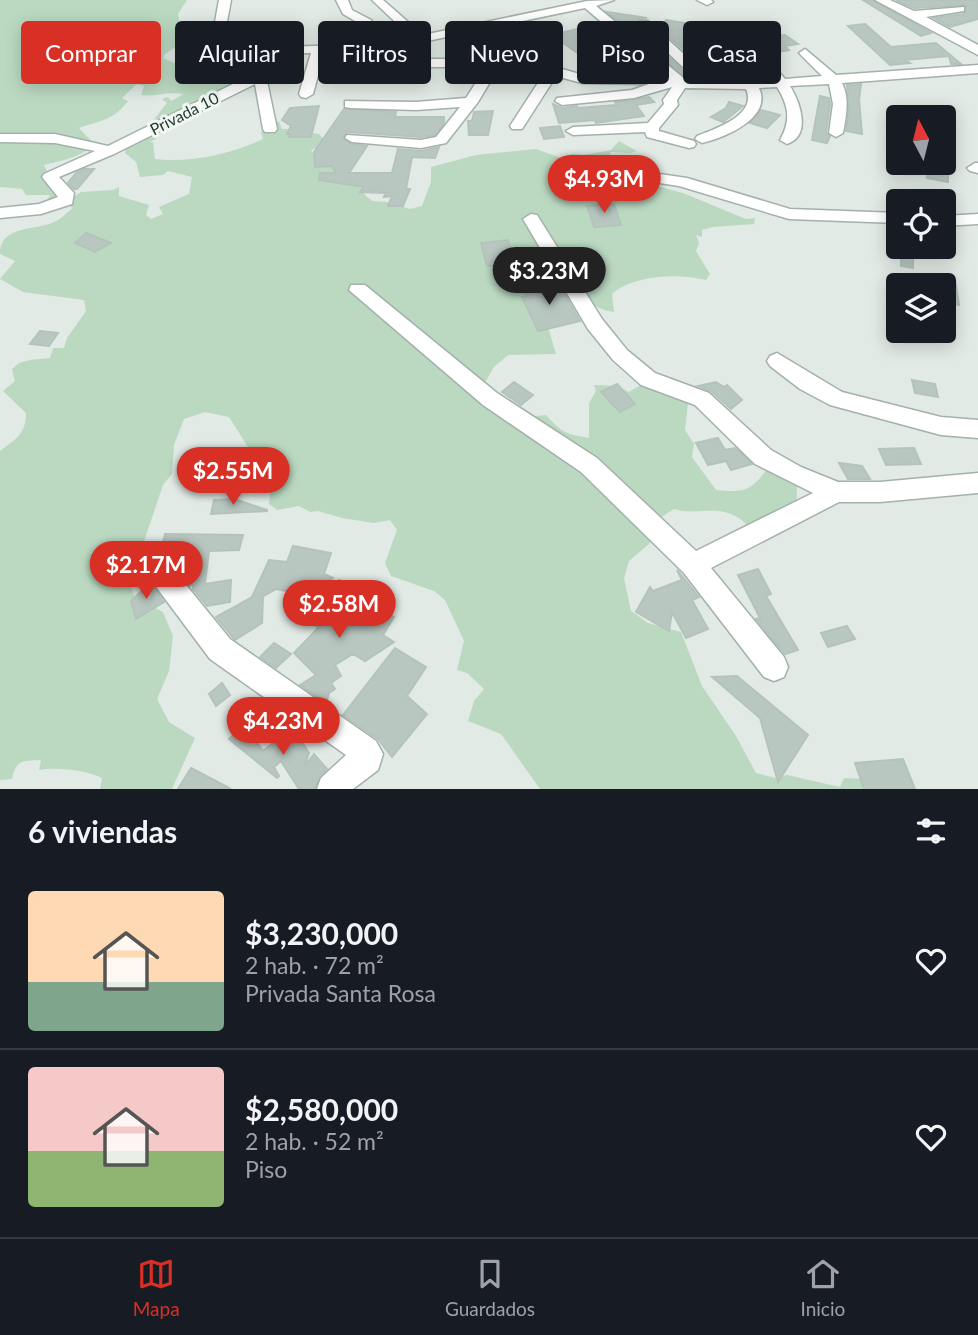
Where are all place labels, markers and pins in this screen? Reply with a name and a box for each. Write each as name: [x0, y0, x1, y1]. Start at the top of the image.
pin: $4.93M: [547, 156, 661, 215]
pin: $3.23M: [492, 247, 606, 307]
pin: $2.55M: [176, 448, 290, 507]
pin: $2.17M: [89, 542, 203, 601]
pin: $2.58M: [282, 580, 396, 640]
pin: $4.23M: [226, 698, 340, 757]

